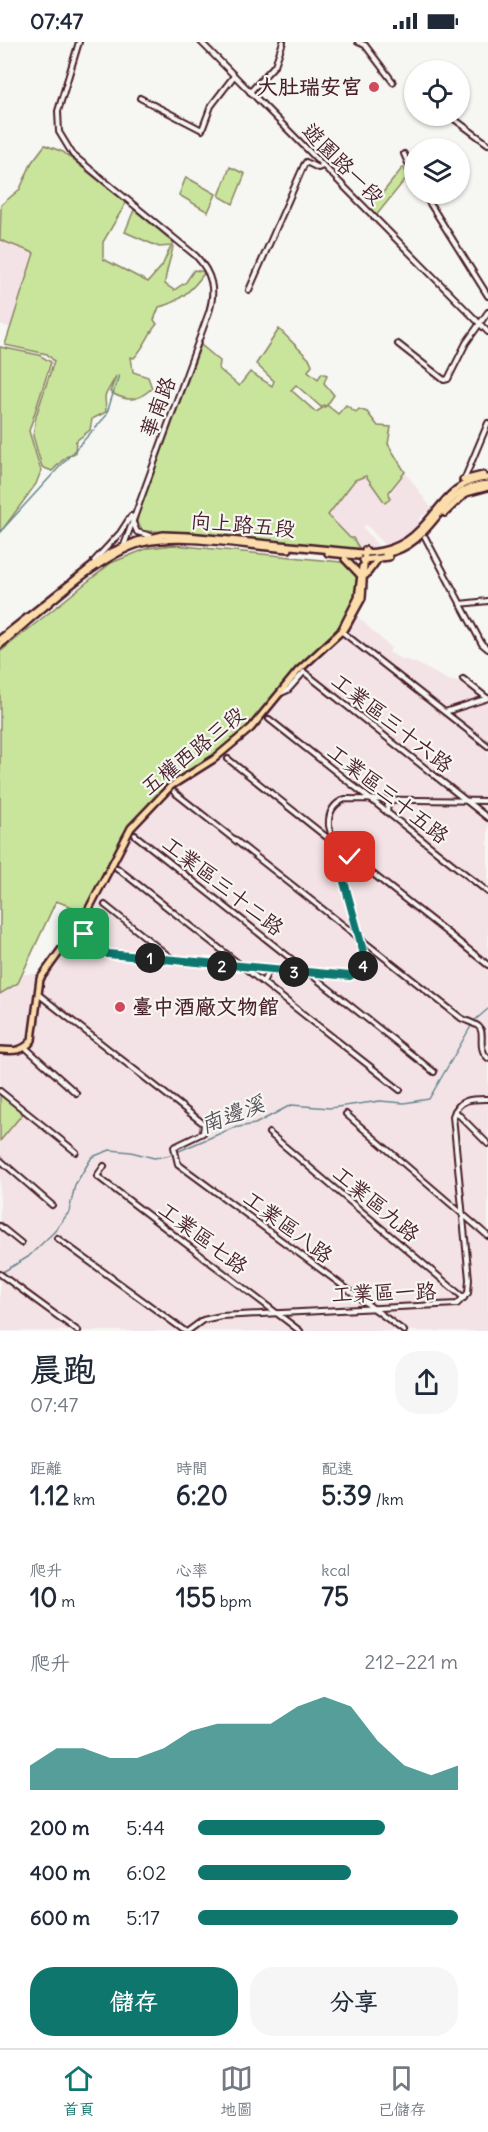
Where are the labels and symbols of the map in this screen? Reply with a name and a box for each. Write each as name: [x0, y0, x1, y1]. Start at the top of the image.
place label: 大肚瑞安宮: [257, 73, 362, 100]
marker: 大肚瑞安宮: [367, 80, 381, 94]
street label: 遊園路一段: [297, 117, 390, 210]
street label: 華南路: [134, 373, 181, 441]
street label: 向上路五段: [190, 506, 297, 543]
street label: 工業區三十六路: [326, 667, 459, 778]
street label: 五權西路三段: [135, 700, 250, 801]
street label: 工業區三十五路: [322, 738, 455, 849]
street label: 工業區三十二路: [157, 830, 290, 941]
pin: [324, 831, 375, 882]
pin: [58, 908, 109, 959]
pin: 1: [135, 943, 165, 973]
pin: 2: [207, 951, 237, 981]
pin: 4: [348, 951, 378, 981]
pin: 3: [279, 957, 309, 987]
place label: 臺中酒廠文物館: [132, 993, 279, 1020]
marker: 臺中酒廠文物館: [113, 1000, 127, 1014]
water label: 南邊溪: [196, 1089, 269, 1139]
street label: 工業區九路: [327, 1160, 425, 1248]
street label: 工業區八路: [238, 1184, 338, 1269]
street label: 工業區七路: [153, 1195, 253, 1280]
street label: 工業區一路: [331, 1277, 437, 1308]

